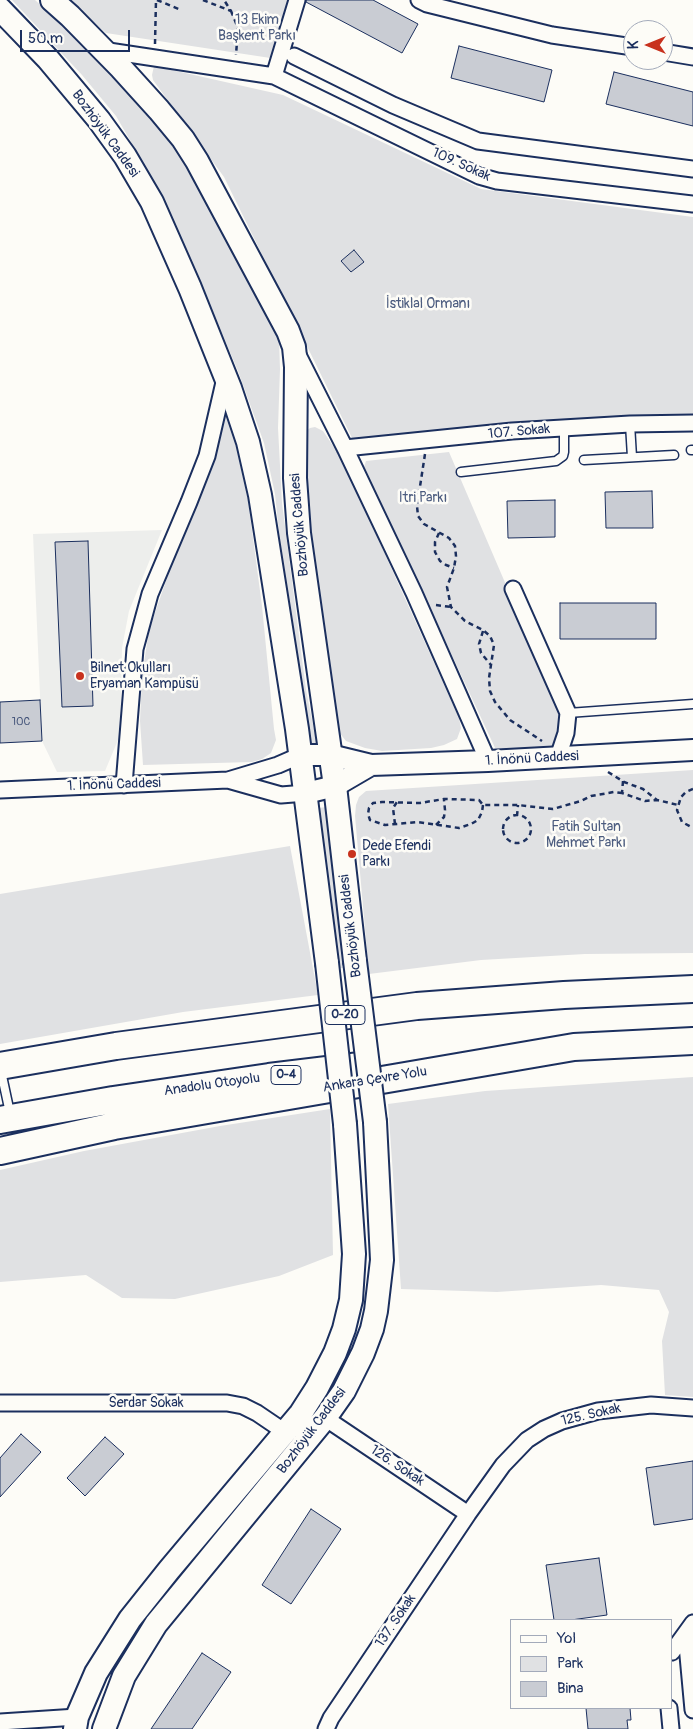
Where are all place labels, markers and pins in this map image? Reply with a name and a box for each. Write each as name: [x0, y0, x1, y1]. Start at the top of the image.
place label: Bilnet Okulları Eryaman Kampüsü: [90, 660, 199, 692]
marker: Bilnet Okulları Eryaman Kampüsü: [74, 670, 86, 682]
place label: Dede Efendi Parkı: [362, 838, 431, 870]
marker: Dede Efendi Parkı: [346, 848, 358, 860]

